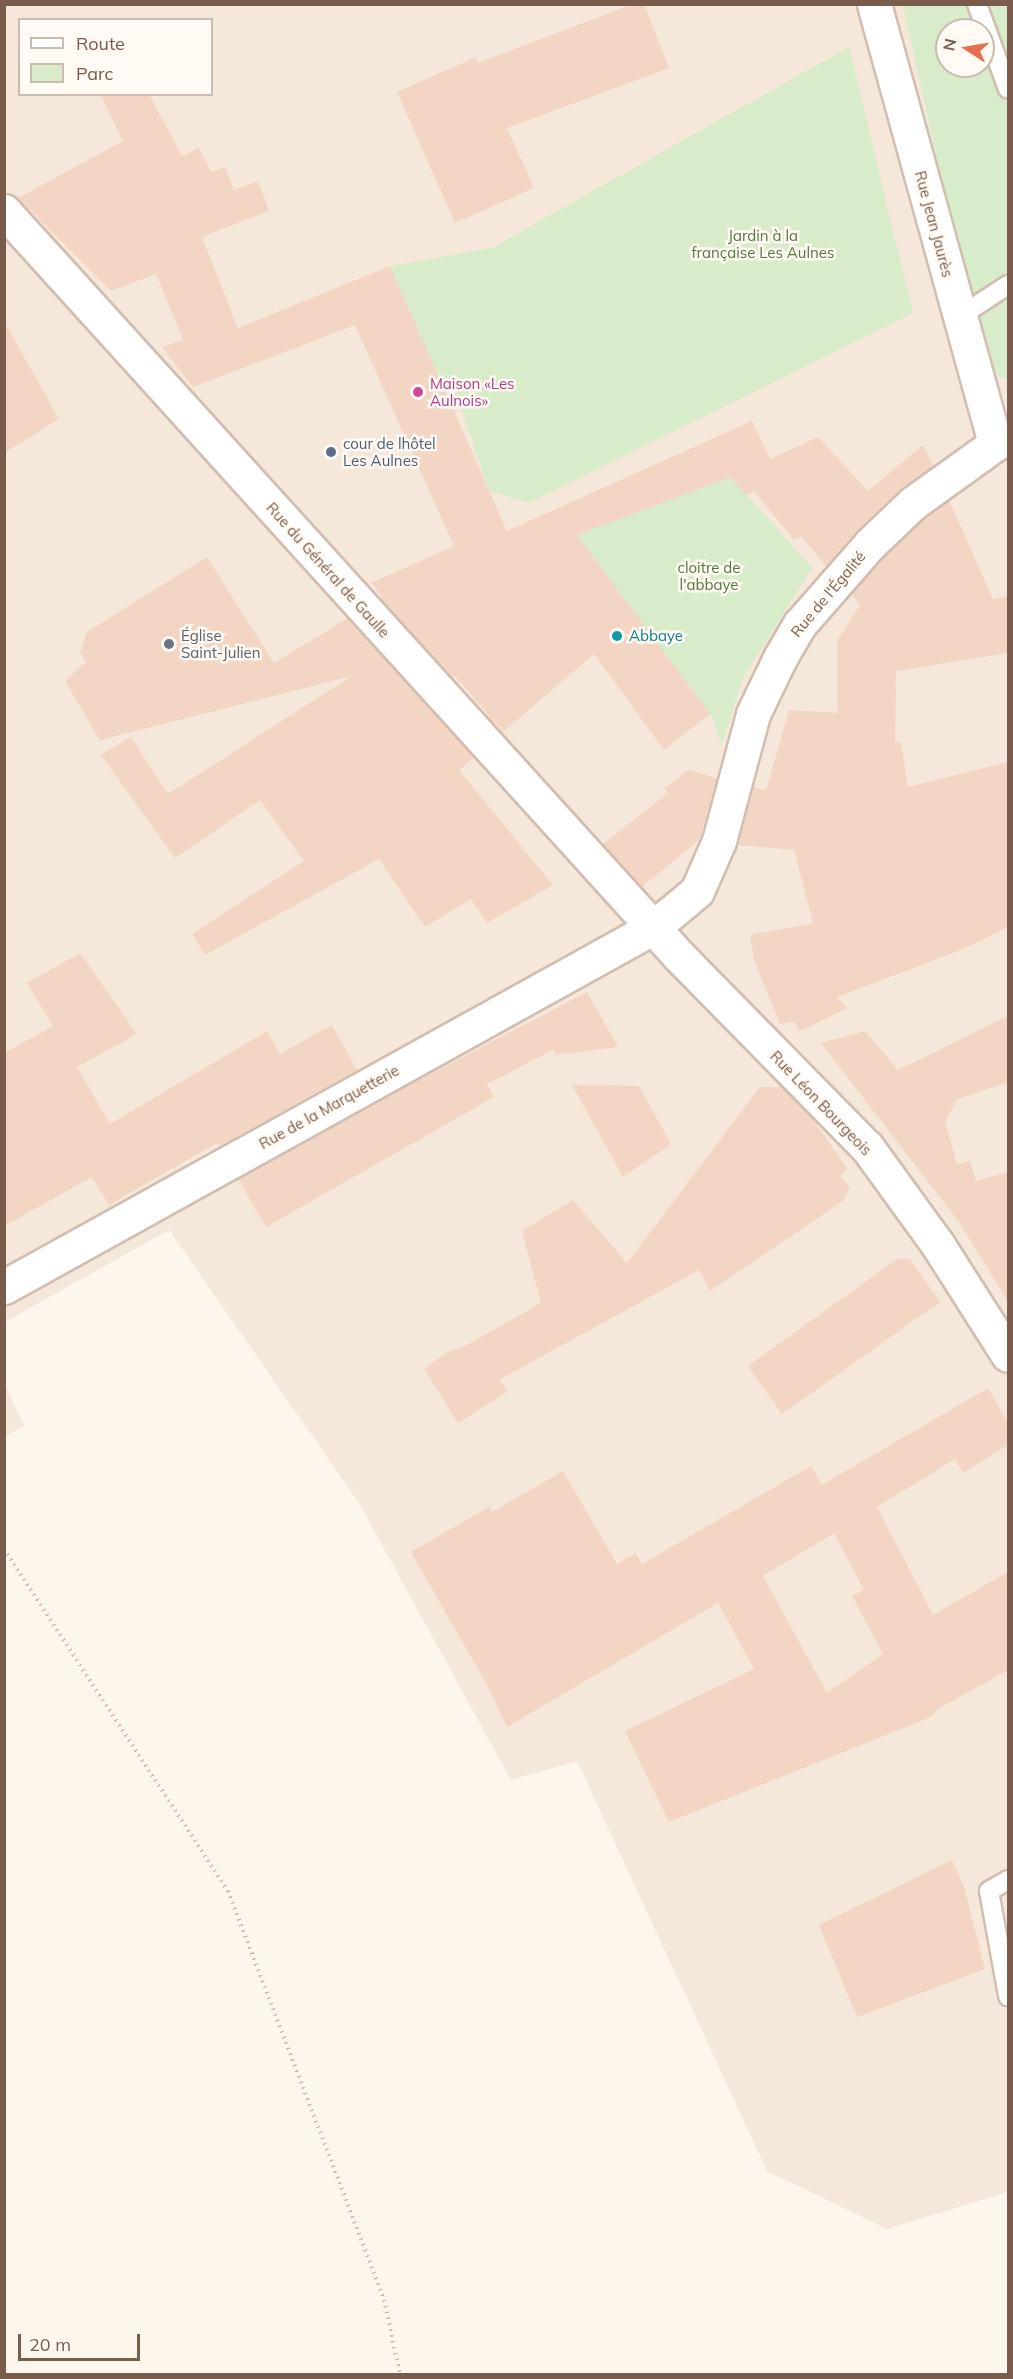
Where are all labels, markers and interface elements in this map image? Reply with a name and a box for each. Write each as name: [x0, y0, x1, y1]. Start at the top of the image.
legend: [18, 18, 213, 96]
north arrow: [935, 18, 995, 78]
text: Route: [76, 32, 125, 55]
text: N: [938, 37, 960, 53]
text: Parc: [76, 62, 113, 85]
street label: Rue Jean Jaurès: [911, 169, 957, 279]
park label: Jardin à la française Les Aulnes: [692, 226, 834, 261]
place label: Maison «Les Aulnois»: [430, 374, 515, 409]
marker: Maison «Les Aulnois»: [411, 385, 425, 399]
place label: cour de lhôtel Les Aulnes: [343, 434, 436, 469]
marker: cour de lhôtel Les Aulnes: [324, 445, 338, 459]
street label: Rue du Général de Gaulle: [263, 499, 393, 641]
street label: Rue de l'Égalité: [787, 547, 869, 641]
park label: cloitre de l'abbaye: [678, 558, 740, 593]
place label: Église Saint-Julien: [181, 626, 261, 661]
place label: Abbaye: [629, 627, 683, 645]
marker: Abbaye: [610, 629, 624, 643]
marker: Église Saint-Julien: [162, 637, 176, 651]
street label: Rue Léon Bourgeois: [767, 1047, 875, 1159]
street label: Rue de la Marquetterie: [256, 1061, 402, 1153]
scale bar: [21, 2322, 142, 2360]
text: 20 m: [29, 2333, 71, 2356]

